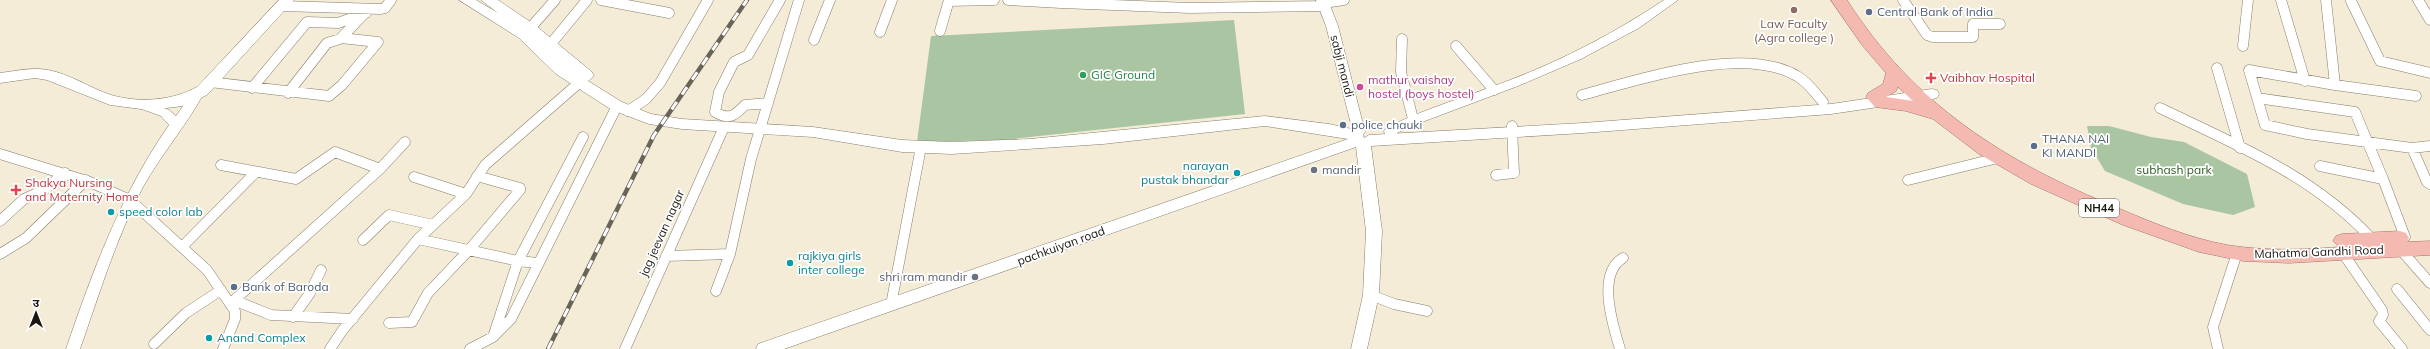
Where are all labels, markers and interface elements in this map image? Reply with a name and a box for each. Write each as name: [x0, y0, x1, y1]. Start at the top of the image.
place label: Central Bank of India: [1877, 4, 1993, 19]
marker: Law Faculty (Agra college ): [1789, 5, 1799, 15]
marker: Central Bank of India: [1864, 7, 1874, 17]
place label: Law Faculty (Agra college ): [1754, 16, 1834, 45]
street label: sabji mandi: [1327, 33, 1358, 99]
place label: GIC Ground: [1091, 67, 1155, 82]
marker: GIC Ground: [1078, 70, 1088, 80]
place label: Vaibhav Hospital: [1940, 70, 2035, 85]
place label: mathur vaishay hostel (boys hostel): [1368, 72, 1475, 101]
marker: Vaibhav Hospital: [1925, 72, 1937, 84]
marker: mathur vaishay hostel (boys hostel): [1355, 82, 1365, 92]
place label: police chauki: [1351, 117, 1423, 132]
marker: police chauki: [1338, 120, 1348, 130]
place label: THANA NAI KI MANDI: [2042, 131, 2109, 160]
marker: THANA NAI KI MANDI: [2029, 141, 2039, 151]
place label: narayan pustak bhandar: [1141, 158, 1230, 187]
place label: mandir: [1322, 162, 1362, 177]
park label: subhash park: [2136, 162, 2212, 177]
marker: mandir: [1309, 165, 1319, 175]
marker: narayan pustak bhandar: [1232, 168, 1242, 178]
place label: Shakya Nursing and Maternity Home: [25, 175, 139, 204]
marker: Shakya Nursing and Maternity Home: [10, 184, 22, 196]
street label: jag jeevan nagar: [635, 187, 688, 279]
road number: NH44: [2079, 199, 2119, 217]
place label: speed color lab: [119, 204, 203, 219]
marker: speed color lab: [106, 207, 116, 217]
street label: pachkuiyan road: [1015, 223, 1107, 268]
street label: Mahatma Gandhi Road: [2254, 242, 2384, 261]
place label: rajkiya girls inter college: [798, 248, 865, 277]
marker: rajkiya girls inter college: [785, 258, 795, 268]
place label: shri ram mandir: [879, 269, 968, 284]
marker: shri ram mandir: [970, 272, 980, 282]
place label: Bank of Baroda: [242, 279, 329, 294]
marker: Bank of Baroda: [229, 282, 239, 292]
north arrow: [16, 293, 56, 333]
text: उ: [33, 296, 40, 310]
place label: Anand Complex: [217, 330, 306, 345]
marker: Anand Complex: [204, 333, 214, 343]

